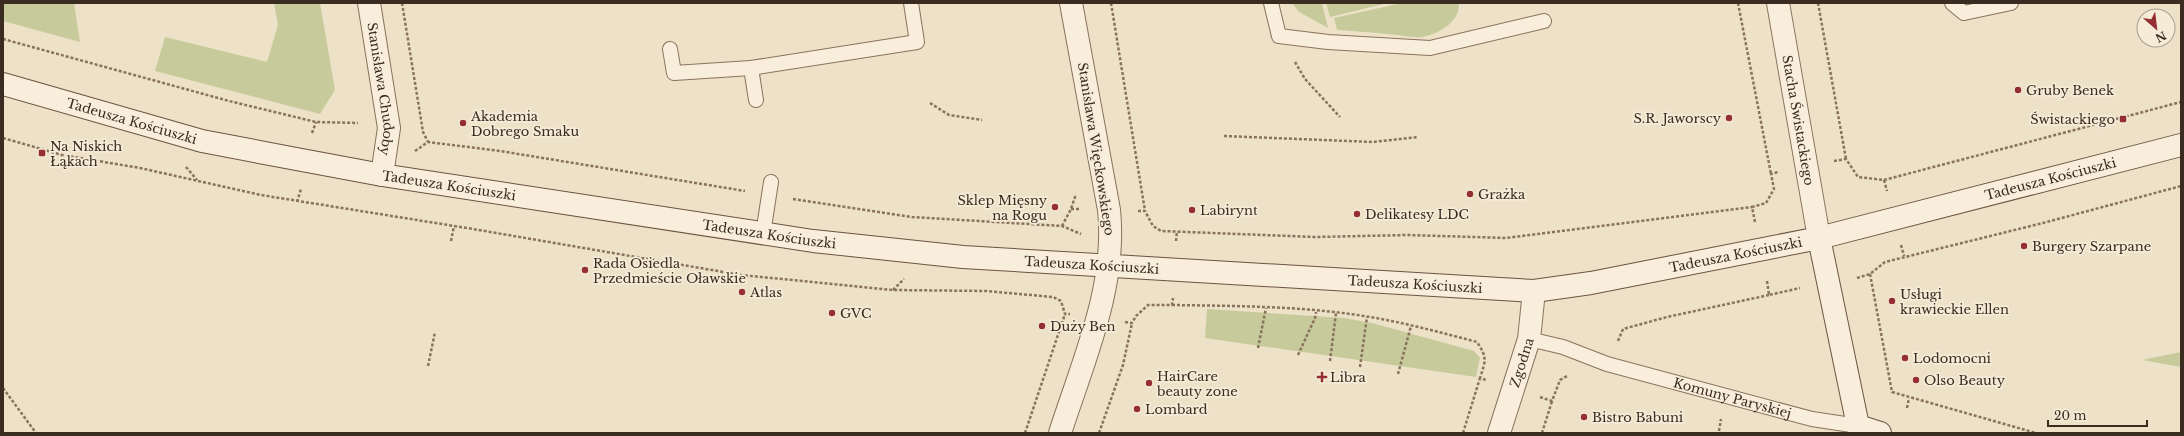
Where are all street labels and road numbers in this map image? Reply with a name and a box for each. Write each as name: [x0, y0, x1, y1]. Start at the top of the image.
street label: Stanisława Chudoby: [364, 21, 398, 157]
street label: Stacha Świstackiego: [1779, 54, 1818, 187]
street label: Stanisława Więckowskiego: [1074, 61, 1118, 237]
street label: Tadeusza Kościuszki: [65, 94, 200, 148]
street label: Tadeusza Kościuszki: [1983, 153, 2119, 204]
street label: Tadeusza Kościuszki: [381, 167, 518, 204]
street label: Tadeusza Kościuszki: [701, 216, 838, 252]
street label: Tadeusza Kościuszki: [1668, 233, 1804, 276]
street label: Tadeusza Kościuszki: [1024, 252, 1160, 277]
street label: Tadeusza Kościuszki: [1347, 271, 1484, 296]
street label: Zgodna: [1506, 335, 1538, 389]
street label: Komuny Paryskiej: [1672, 374, 1793, 422]

